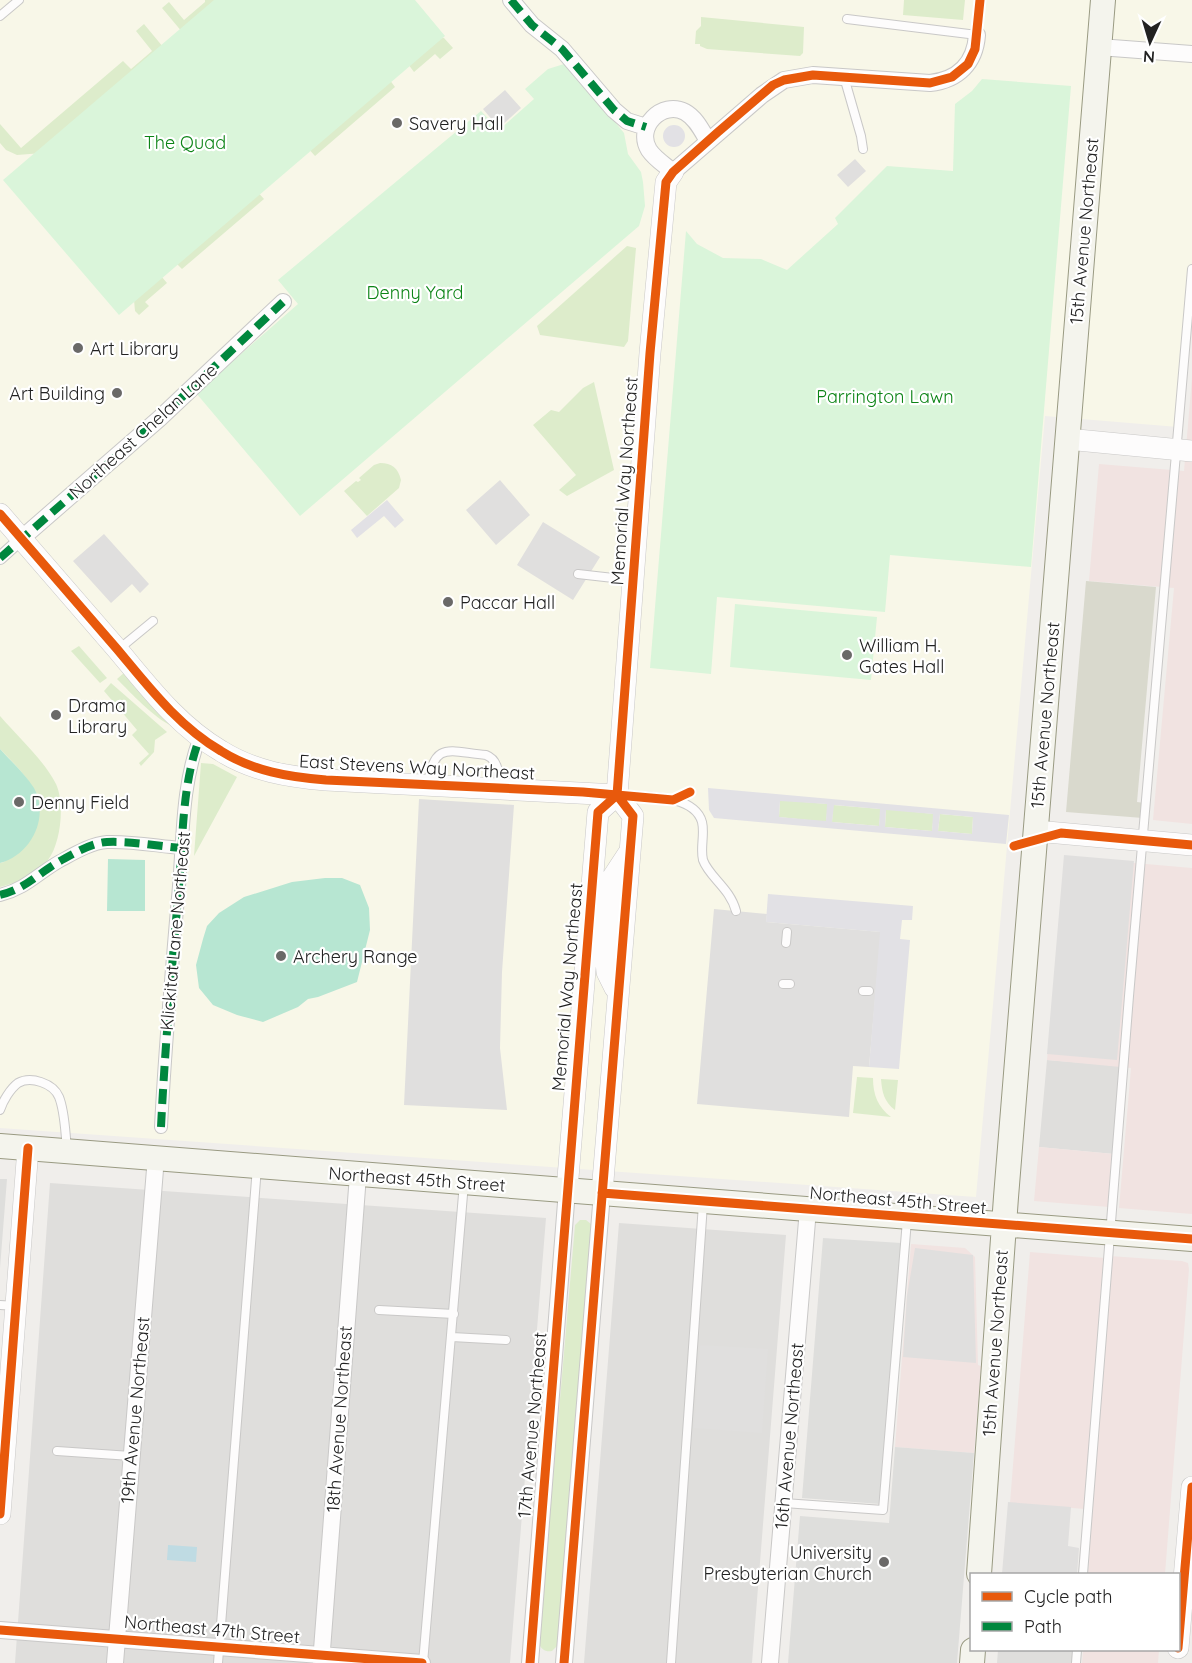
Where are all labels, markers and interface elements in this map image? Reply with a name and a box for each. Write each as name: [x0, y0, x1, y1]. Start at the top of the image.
north arrow: [1120, 12, 1180, 72]
text: N: [1142, 47, 1156, 67]
place label: Savery Hall: [409, 112, 504, 135]
marker: Savery Hall: [390, 116, 404, 130]
park label: The Quad: [144, 131, 226, 154]
street label: 15th Avenue Northeast: [1064, 137, 1104, 325]
park label: Denny Yard: [367, 281, 463, 304]
place label: Art Library: [90, 337, 179, 360]
marker: Art Library: [71, 341, 85, 355]
street label: Northeast Chelan Lane: [64, 358, 222, 504]
street label: Memorial Way Northeast: [605, 376, 643, 586]
place label: Art Building: [9, 382, 105, 405]
park label: Parrington Lawn: [816, 385, 954, 408]
marker: Art Building: [110, 386, 124, 400]
place label: Paccar Hall: [460, 591, 555, 614]
marker: Paccar Hall: [441, 595, 455, 609]
street label: 15th Avenue Northeast: [1025, 621, 1065, 809]
place label: William H. Gates Hall: [859, 634, 944, 678]
marker: William H. Gates Hall: [840, 648, 854, 662]
place label: Drama Library: [68, 694, 127, 738]
marker: Drama Library: [49, 708, 63, 722]
street label: East Stevens Way Northeast: [298, 749, 536, 785]
place label: Denny Field: [31, 791, 129, 814]
marker: Denny Field: [12, 795, 26, 809]
street label: Klickitat Lane Northeast: [155, 830, 195, 1032]
street label: Memorial Way Northeast: [546, 882, 588, 1092]
place label: Archery Range: [293, 945, 417, 968]
marker: Archery Range: [274, 949, 288, 963]
street label: Northeast 45th Street: [328, 1161, 506, 1197]
street label: Northeast 45th Street: [808, 1181, 988, 1219]
street label: 15th Avenue Northeast: [977, 1249, 1013, 1437]
street label: 19th Avenue Northeast: [115, 1316, 155, 1504]
street label: 18th Avenue Northeast: [321, 1325, 357, 1513]
street label: 17th Avenue Northeast: [512, 1331, 552, 1519]
street label: 16th Avenue Northeast: [769, 1342, 809, 1530]
place label: University Presbyterian Church: [704, 1541, 872, 1585]
marker: University Presbyterian Church: [877, 1555, 891, 1569]
legend: [970, 1573, 1180, 1651]
text: Cycle path: [1024, 1585, 1112, 1608]
street label: Northeast 47th Street: [123, 1610, 301, 1648]
text: Path: [1024, 1615, 1062, 1638]

